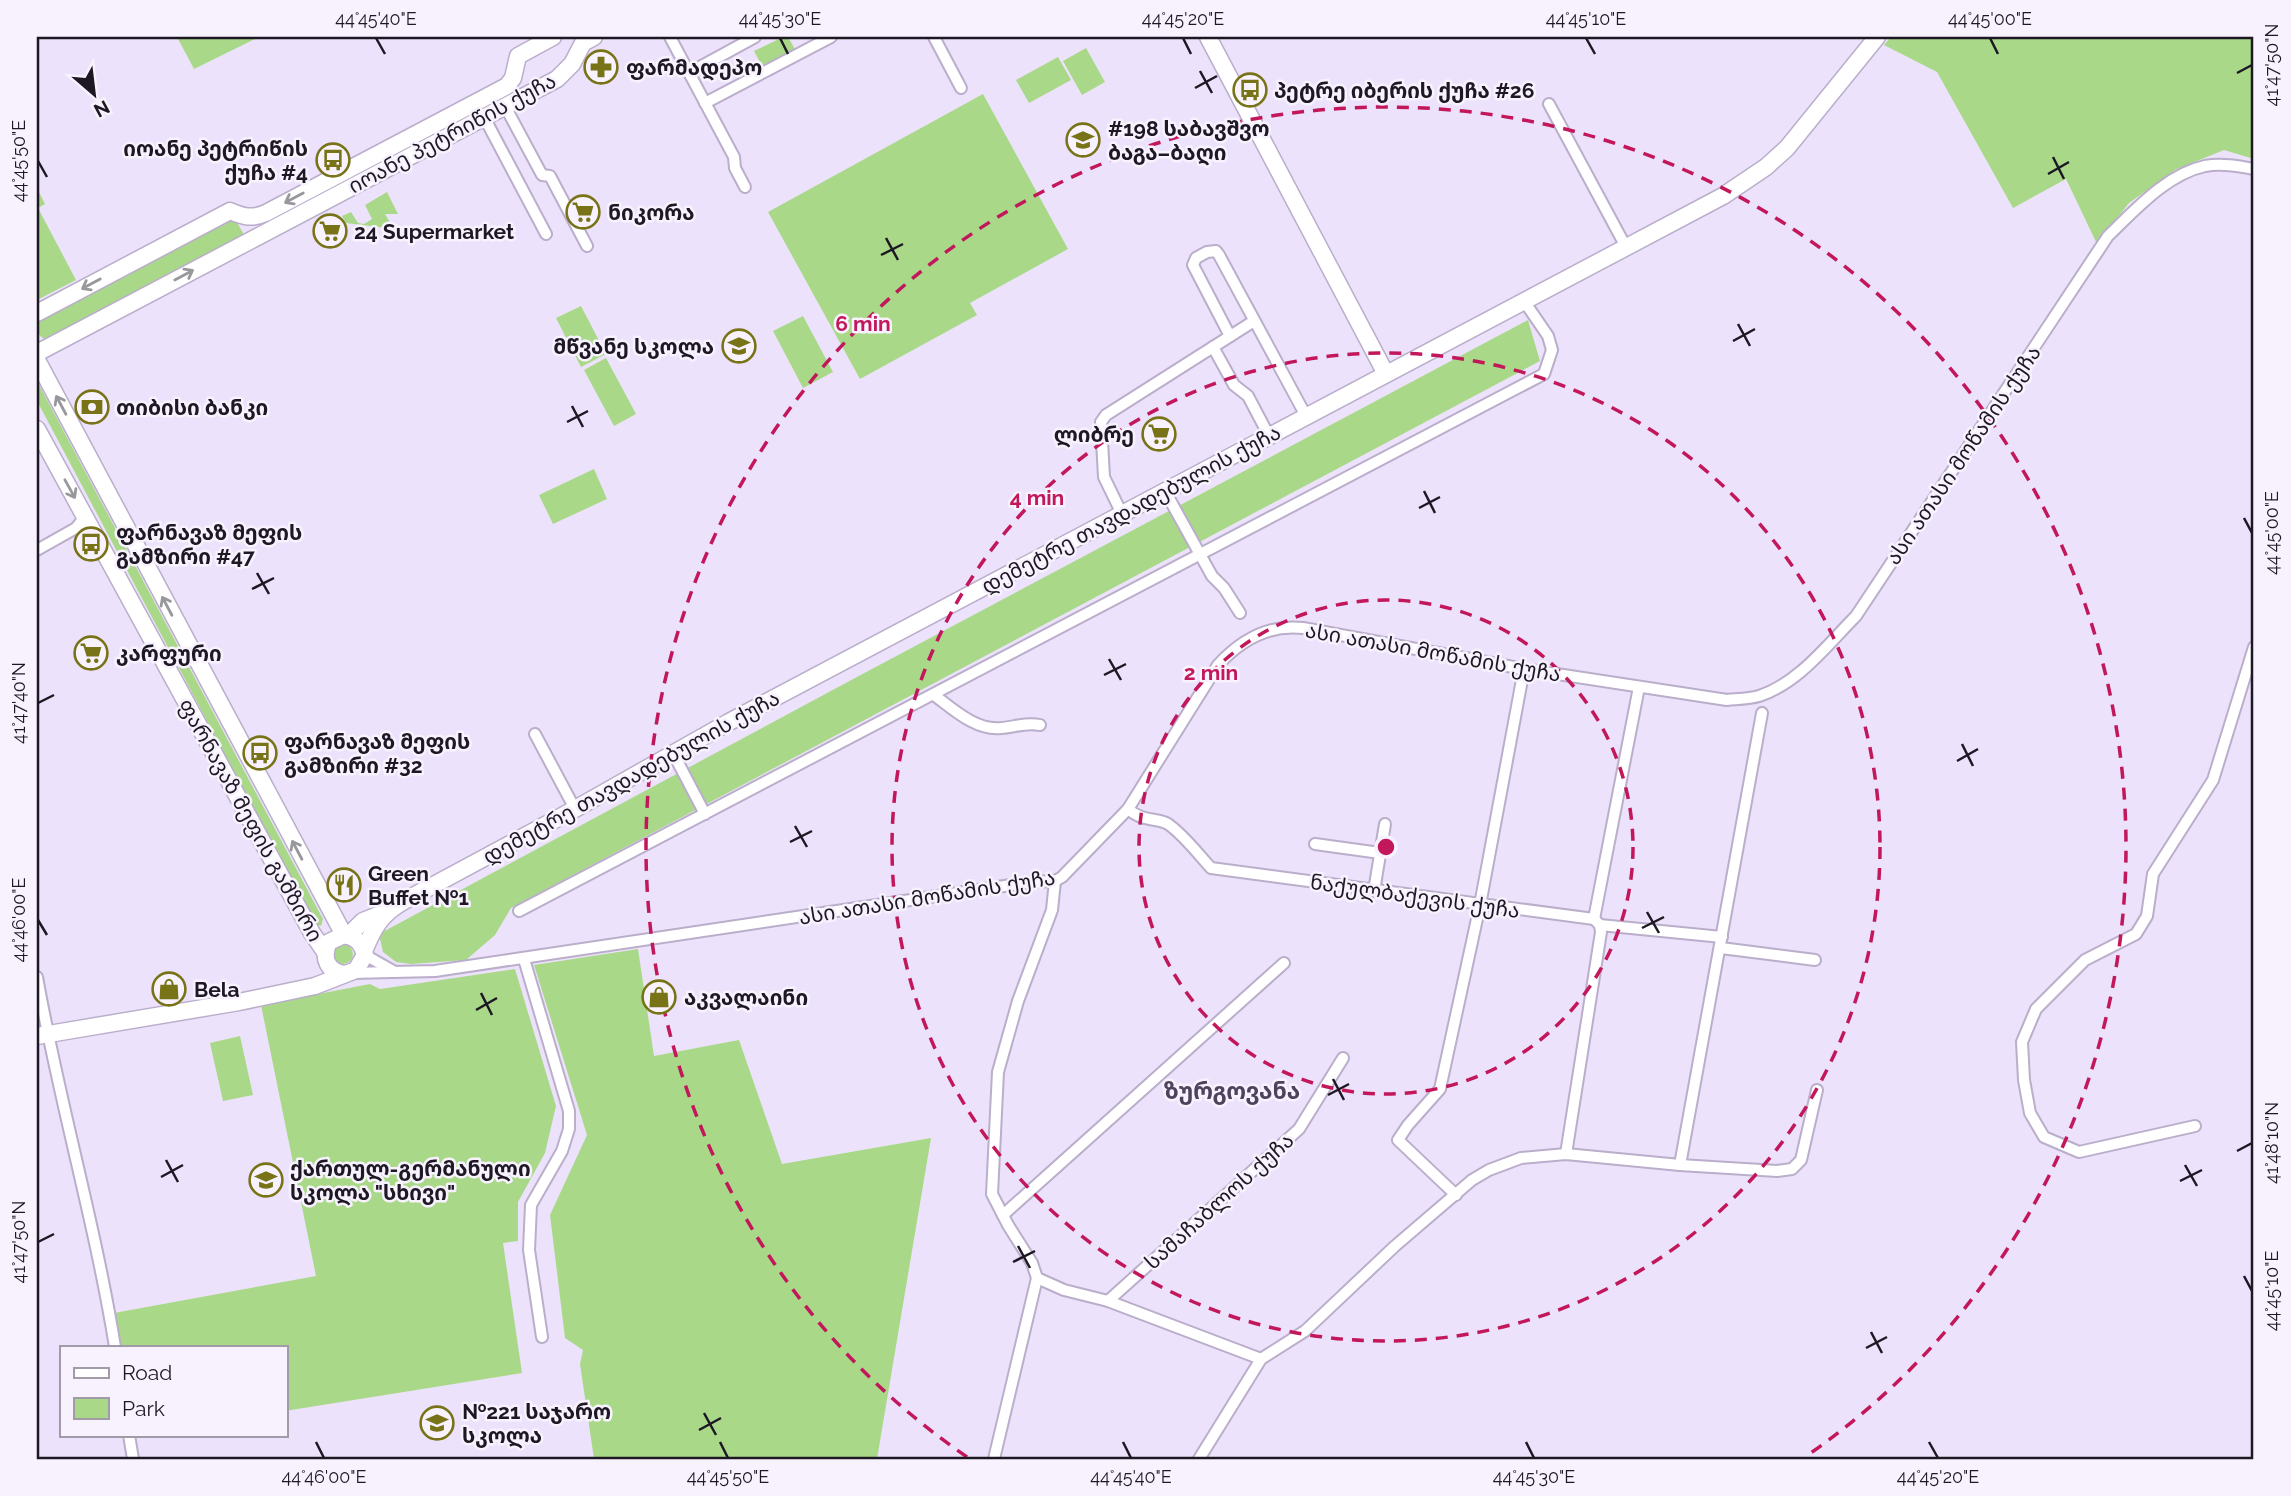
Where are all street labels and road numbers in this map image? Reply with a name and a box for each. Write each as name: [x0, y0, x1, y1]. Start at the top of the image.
street label: იოანე პეტრიწის ქუჩა: [344, 68, 560, 198]
street label: ასი ათასი მოწამის ქუჩა: [1880, 341, 2046, 569]
street label: დემეტრე თავდადებულის ქუჩა: [977, 419, 1285, 600]
street label: ასი ათასი მოწამის ქუჩა: [1303, 617, 1563, 687]
street label: დემეტრე თავდადებულის ქუჩა: [478, 685, 784, 870]
street label: ფარნავაზ მეფის გამზირი: [174, 694, 328, 946]
street label: ასი ათასი მოწამის ქუჩა: [797, 864, 1057, 930]
street label: ნაქულბაქევის ქუჩა: [1308, 869, 1521, 924]
street label: სამაჩაბლოს ქუჩა: [1139, 1127, 1299, 1275]

